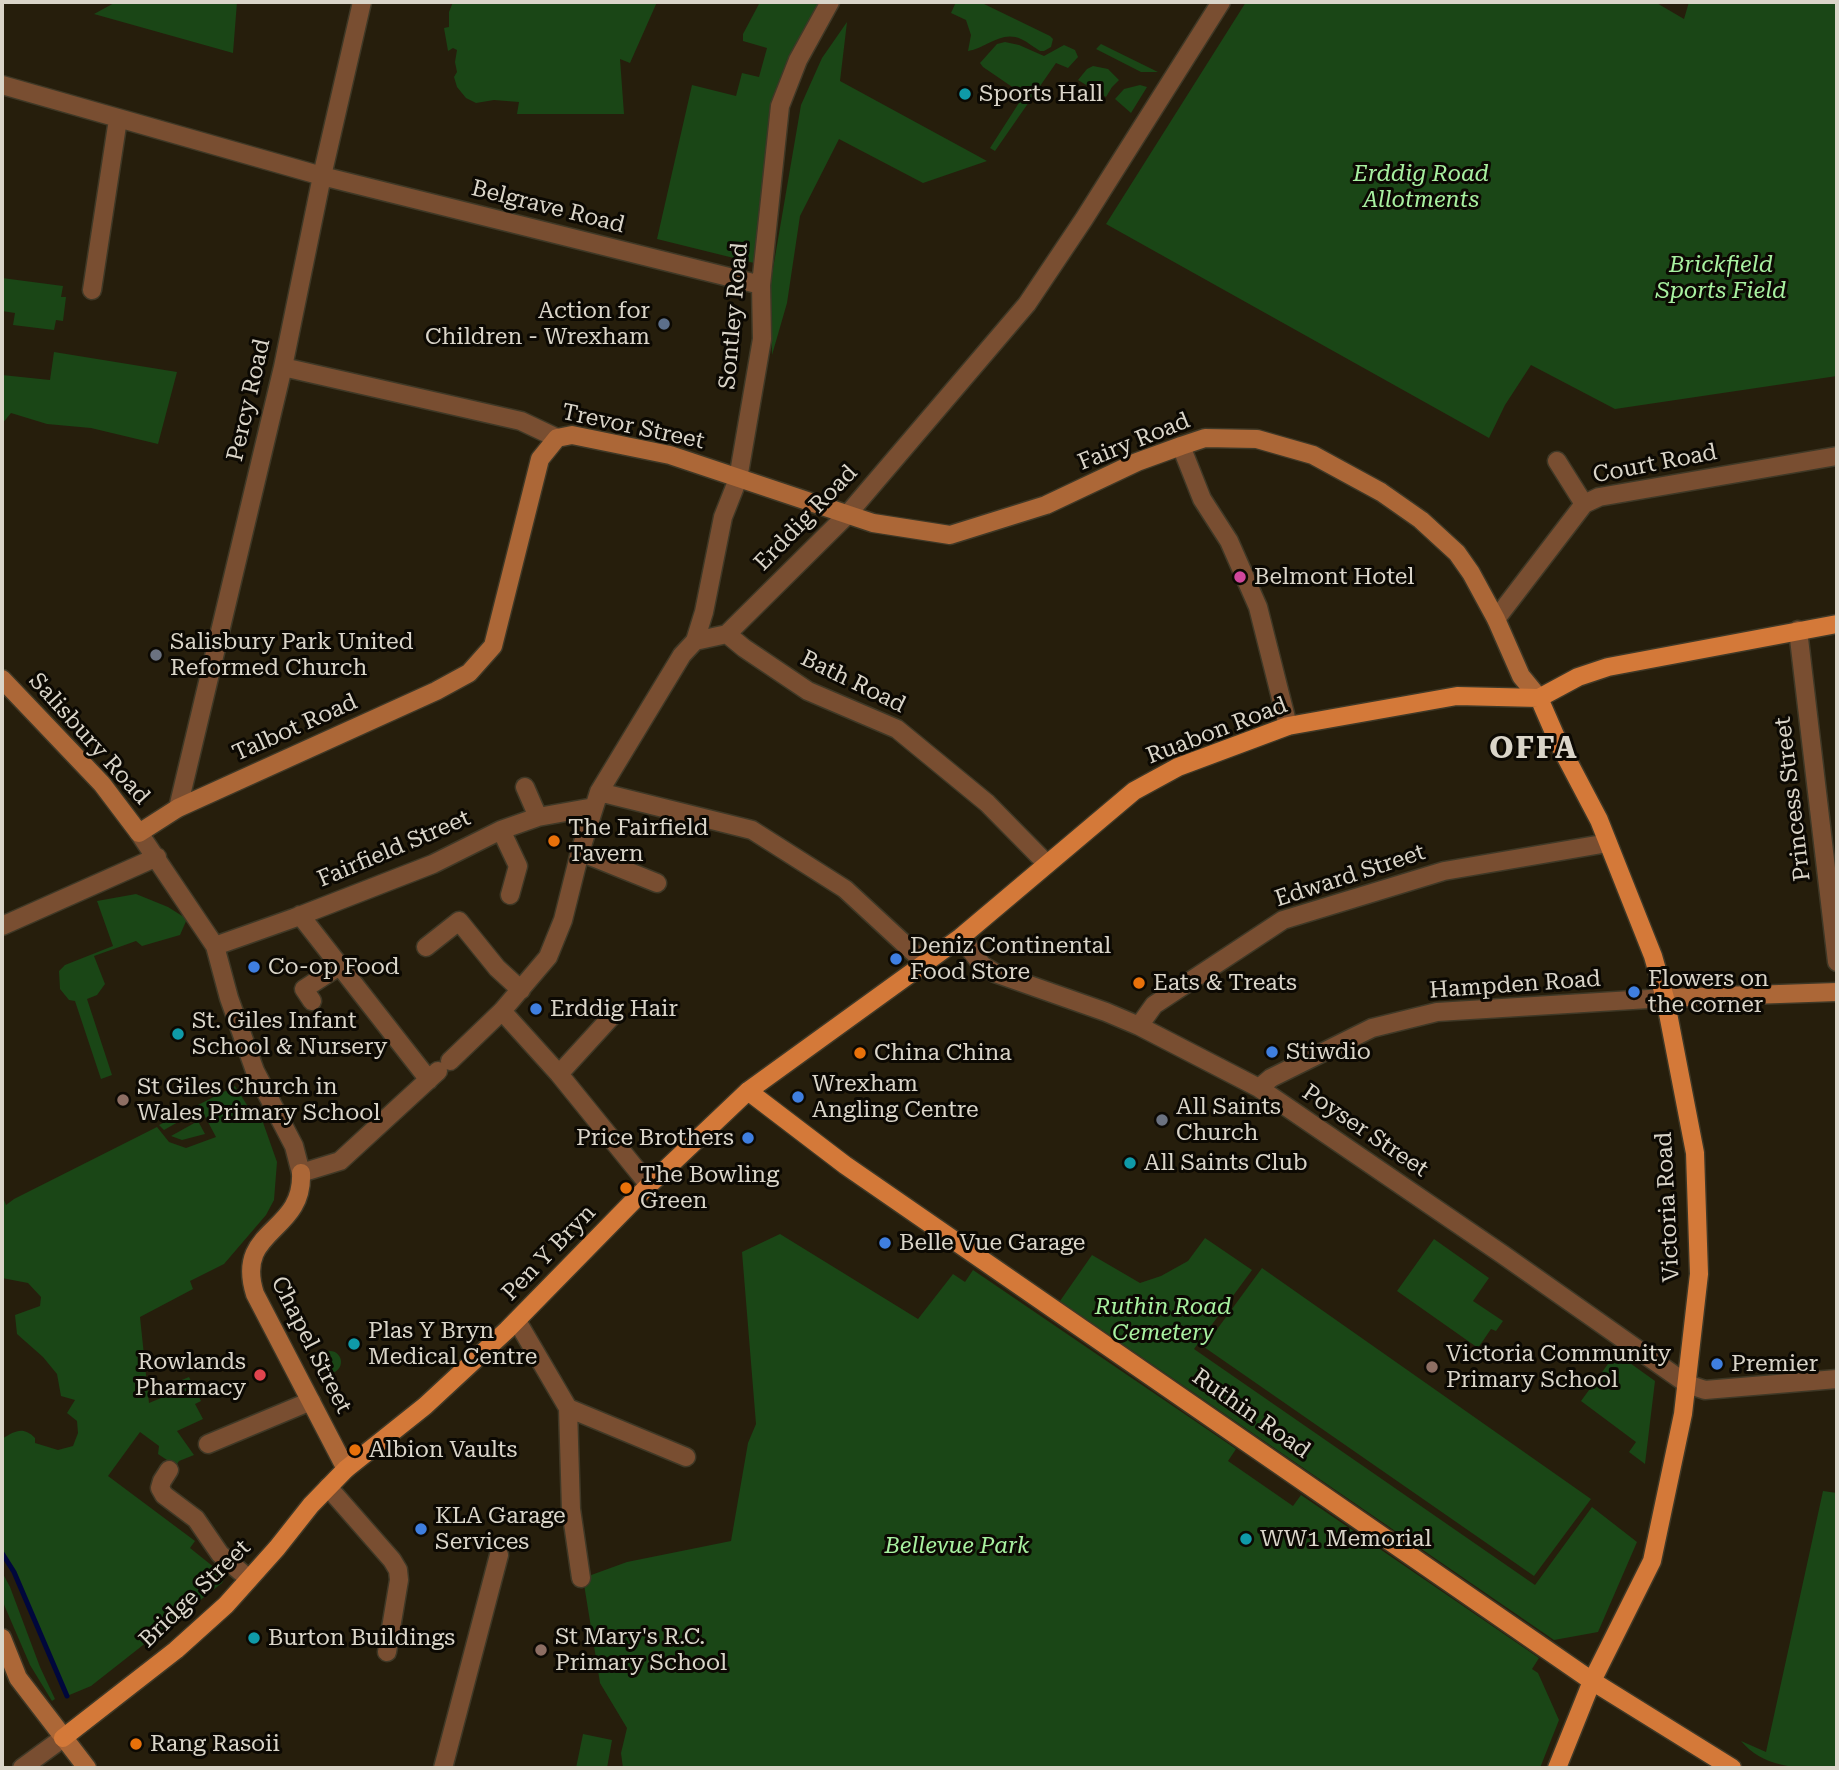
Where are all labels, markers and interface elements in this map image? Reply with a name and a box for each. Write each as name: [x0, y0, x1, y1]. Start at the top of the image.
place label: Sports Hall: [979, 80, 1103, 108]
marker: Sports Hall: [957, 86, 973, 102]
park label: Erddig Road Allotments: [1353, 160, 1489, 214]
street label: Belgrave Road: [468, 175, 628, 239]
street label: Sontley Road: [714, 241, 754, 391]
park label: Brickfield Sports Field: [1656, 251, 1786, 305]
place label: Action for Children - Wrexham: [425, 297, 650, 351]
marker: Action for Children - Wrexham: [656, 316, 672, 332]
street label: Percy Road: [221, 336, 277, 464]
street label: Trevor Street: [559, 398, 707, 456]
street label: Fairy Road: [1074, 407, 1194, 477]
street label: Court Road: [1591, 438, 1719, 490]
street label: Erddig Road: [749, 459, 863, 577]
place label: Belmont Hotel: [1254, 563, 1414, 591]
marker: Belmont Hotel: [1232, 569, 1248, 585]
place label: Salisbury Park United Reformed Church: [170, 628, 413, 682]
street label: Bath Road: [796, 645, 910, 719]
marker: Salisbury Park United Reformed Church: [148, 647, 164, 663]
street label: Salisbury Road: [23, 668, 155, 810]
street label: Talbot Road: [228, 688, 362, 768]
street label: Ruabon Road: [1143, 692, 1291, 770]
street label: Princess Street: [1769, 715, 1817, 883]
district label: OFFA: [1490, 731, 1578, 767]
street label: Fairfield Street: [313, 804, 475, 894]
place label: The Fairfield Tavern: [568, 814, 708, 868]
marker: The Fairfield Tavern: [546, 833, 562, 849]
street label: Edward Street: [1271, 839, 1429, 913]
place label: Deniz Continental Food Store: [910, 932, 1111, 986]
marker: Deniz Continental Food Store: [888, 951, 904, 967]
place label: Co-op Food: [268, 953, 400, 981]
marker: Co-op Food: [246, 959, 262, 975]
street label: Hampden Road: [1428, 965, 1602, 1005]
place label: Flowers on the corner: [1648, 965, 1769, 1019]
place label: Eats & Treats: [1153, 969, 1297, 997]
marker: Eats & Treats: [1131, 975, 1147, 991]
marker: Flowers on the corner: [1626, 984, 1642, 1000]
place label: Erddig Hair: [550, 995, 678, 1023]
marker: Erddig Hair: [528, 1001, 544, 1017]
place label: St. Giles Infant School & Nursery: [192, 1007, 387, 1061]
marker: St. Giles Infant School & Nursery: [170, 1026, 186, 1042]
place label: Stiwdio: [1286, 1038, 1371, 1066]
place label: China China: [874, 1039, 1012, 1067]
marker: Stiwdio: [1264, 1044, 1280, 1060]
marker: China China: [852, 1045, 868, 1061]
place label: Wrexham Angling Centre: [812, 1070, 979, 1124]
place label: St Giles Church in Wales Primary School: [137, 1073, 380, 1127]
street label: Poyser Street: [1297, 1079, 1433, 1183]
marker: Wrexham Angling Centre: [790, 1089, 806, 1105]
marker: St Giles Church in Wales Primary School: [115, 1092, 131, 1108]
place label: All Saints Church: [1176, 1093, 1281, 1147]
marker: All Saints Church: [1154, 1112, 1170, 1128]
place label: Price Brothers: [576, 1124, 734, 1152]
marker: Price Brothers: [740, 1130, 756, 1146]
street label: Victoria Road: [1650, 1131, 1686, 1283]
place label: All Saints Club: [1144, 1149, 1308, 1177]
marker: All Saints Club: [1122, 1155, 1138, 1171]
place label: The Bowling Green: [640, 1161, 779, 1215]
marker: The Bowling Green: [618, 1180, 634, 1196]
street label: Pen Y Bryn: [496, 1199, 602, 1307]
place label: Belle Vue Garage: [899, 1229, 1085, 1257]
marker: Belle Vue Garage: [877, 1235, 893, 1251]
street label: Chapel Street: [265, 1272, 357, 1418]
park label: Ruthin Road Cemetery: [1095, 1293, 1231, 1347]
place label: Plas Y Bryn Medical Centre: [368, 1317, 537, 1371]
marker: Plas Y Bryn Medical Centre: [346, 1336, 362, 1352]
place label: Victoria Community Primary School: [1446, 1340, 1671, 1394]
place label: Rowlands Pharmacy: [135, 1348, 246, 1402]
place label: Premier: [1731, 1350, 1818, 1378]
marker: Premier: [1709, 1356, 1725, 1372]
marker: Victoria Community Primary School: [1424, 1359, 1440, 1375]
street label: Ruthin Road: [1187, 1363, 1315, 1465]
marker: Rowlands Pharmacy: [252, 1367, 268, 1383]
place label: Albion Vaults: [369, 1436, 517, 1464]
marker: Albion Vaults: [347, 1442, 363, 1458]
place label: KLA Garage Services: [435, 1502, 566, 1556]
marker: KLA Garage Services: [413, 1521, 429, 1537]
place label: WW1 Memorial: [1260, 1525, 1432, 1553]
marker: WW1 Memorial: [1238, 1531, 1254, 1547]
park label: Bellevue Park: [884, 1532, 1030, 1560]
street label: Bridge Street: [134, 1534, 256, 1654]
place label: St Mary's R.C. Primary School: [555, 1623, 727, 1677]
place label: Burton Buildings: [268, 1624, 455, 1652]
marker: Burton Buildings: [246, 1630, 262, 1646]
marker: St Mary's R.C. Primary School: [533, 1642, 549, 1658]
place label: Rang Rasoii: [150, 1730, 280, 1758]
marker: Rang Rasoii: [128, 1736, 144, 1752]

